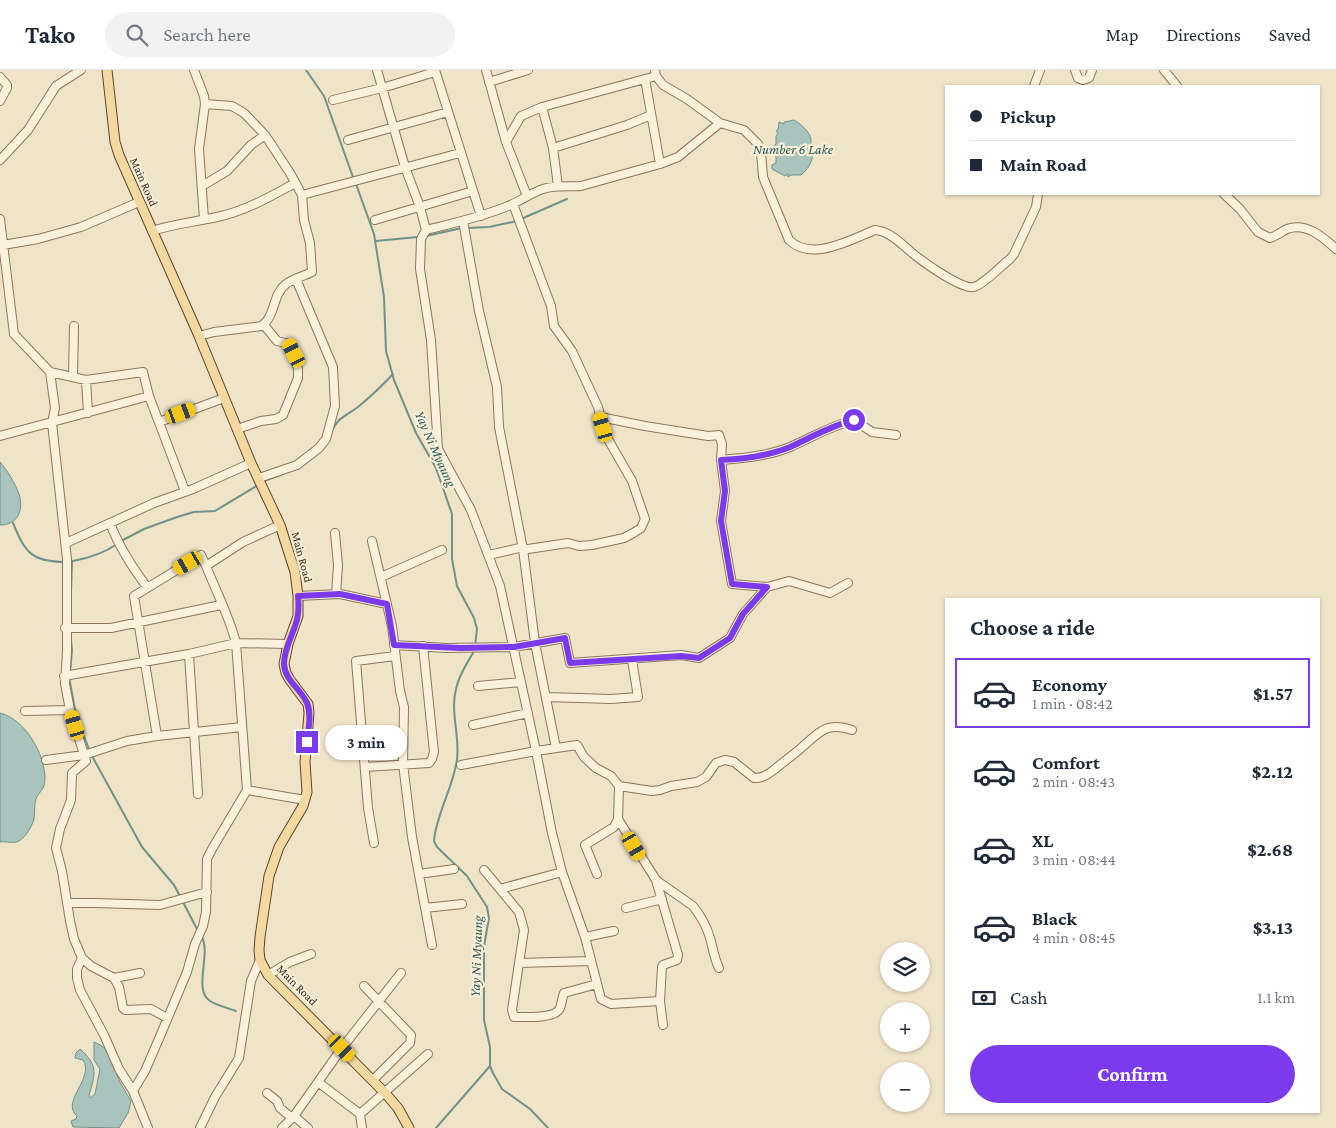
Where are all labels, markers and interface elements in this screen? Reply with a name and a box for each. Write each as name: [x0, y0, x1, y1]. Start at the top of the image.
search box: [105, 12, 455, 57]
text: Tako: [25, 21, 75, 48]
icon: search: [123, 21, 151, 49]
text: Search here: [163, 24, 251, 45]
text: Map: [1106, 25, 1138, 45]
text: Directions: [1166, 25, 1241, 45]
text: Saved: [1269, 25, 1311, 45]
text: Pickup: [1000, 106, 1056, 127]
water label: Number 6 Lake: [753, 141, 834, 157]
text: Main Road: [1000, 154, 1087, 175]
street label: Main Road: [127, 156, 161, 209]
car: [280, 336, 307, 370]
car: [164, 401, 197, 425]
water label: Yay Ni Myaung: [412, 409, 460, 490]
route start: [843, 409, 865, 431]
car: [591, 411, 614, 443]
street label: Main Road: [289, 530, 316, 584]
car: [171, 549, 204, 577]
text: Choose a ride: [970, 615, 1095, 640]
icon: car: [972, 671, 1017, 716]
text: Economy: [1032, 674, 1107, 695]
text: $1.57: [1253, 683, 1293, 704]
text: 1 min · 08:42: [1032, 695, 1113, 712]
car: [63, 708, 86, 742]
callout: 3 min: [324, 724, 407, 760]
route end: [296, 731, 318, 753]
text: 3 min: [347, 734, 385, 751]
icon: car: [972, 749, 1017, 794]
text: Comfort: [1032, 752, 1100, 773]
text: $2.12: [1252, 761, 1293, 782]
text: 2 min · 08:43: [1032, 773, 1115, 790]
icon: car: [972, 827, 1017, 872]
car: [620, 829, 647, 863]
text: XL: [1032, 830, 1054, 851]
text: $2.68: [1247, 839, 1293, 860]
text: 3 min · 08:44: [1032, 851, 1116, 868]
icon: car: [972, 905, 1017, 950]
text: Black: [1032, 908, 1077, 929]
water label: Yay Ni Myaung: [467, 914, 485, 997]
text: $3.13: [1253, 917, 1293, 938]
text: 4 min · 08:45: [1032, 929, 1116, 946]
map controls: [880, 942, 930, 1112]
button: layers: [880, 942, 930, 992]
street label: Main Road: [274, 962, 321, 1009]
icon: cash: [970, 984, 998, 1012]
text: Cash: [1010, 987, 1048, 1008]
text: 1.1 km: [1257, 989, 1295, 1006]
button: +: [880, 1002, 930, 1052]
car: [326, 1032, 357, 1064]
button: Confirm: [970, 1045, 1295, 1103]
button: −: [880, 1062, 930, 1112]

